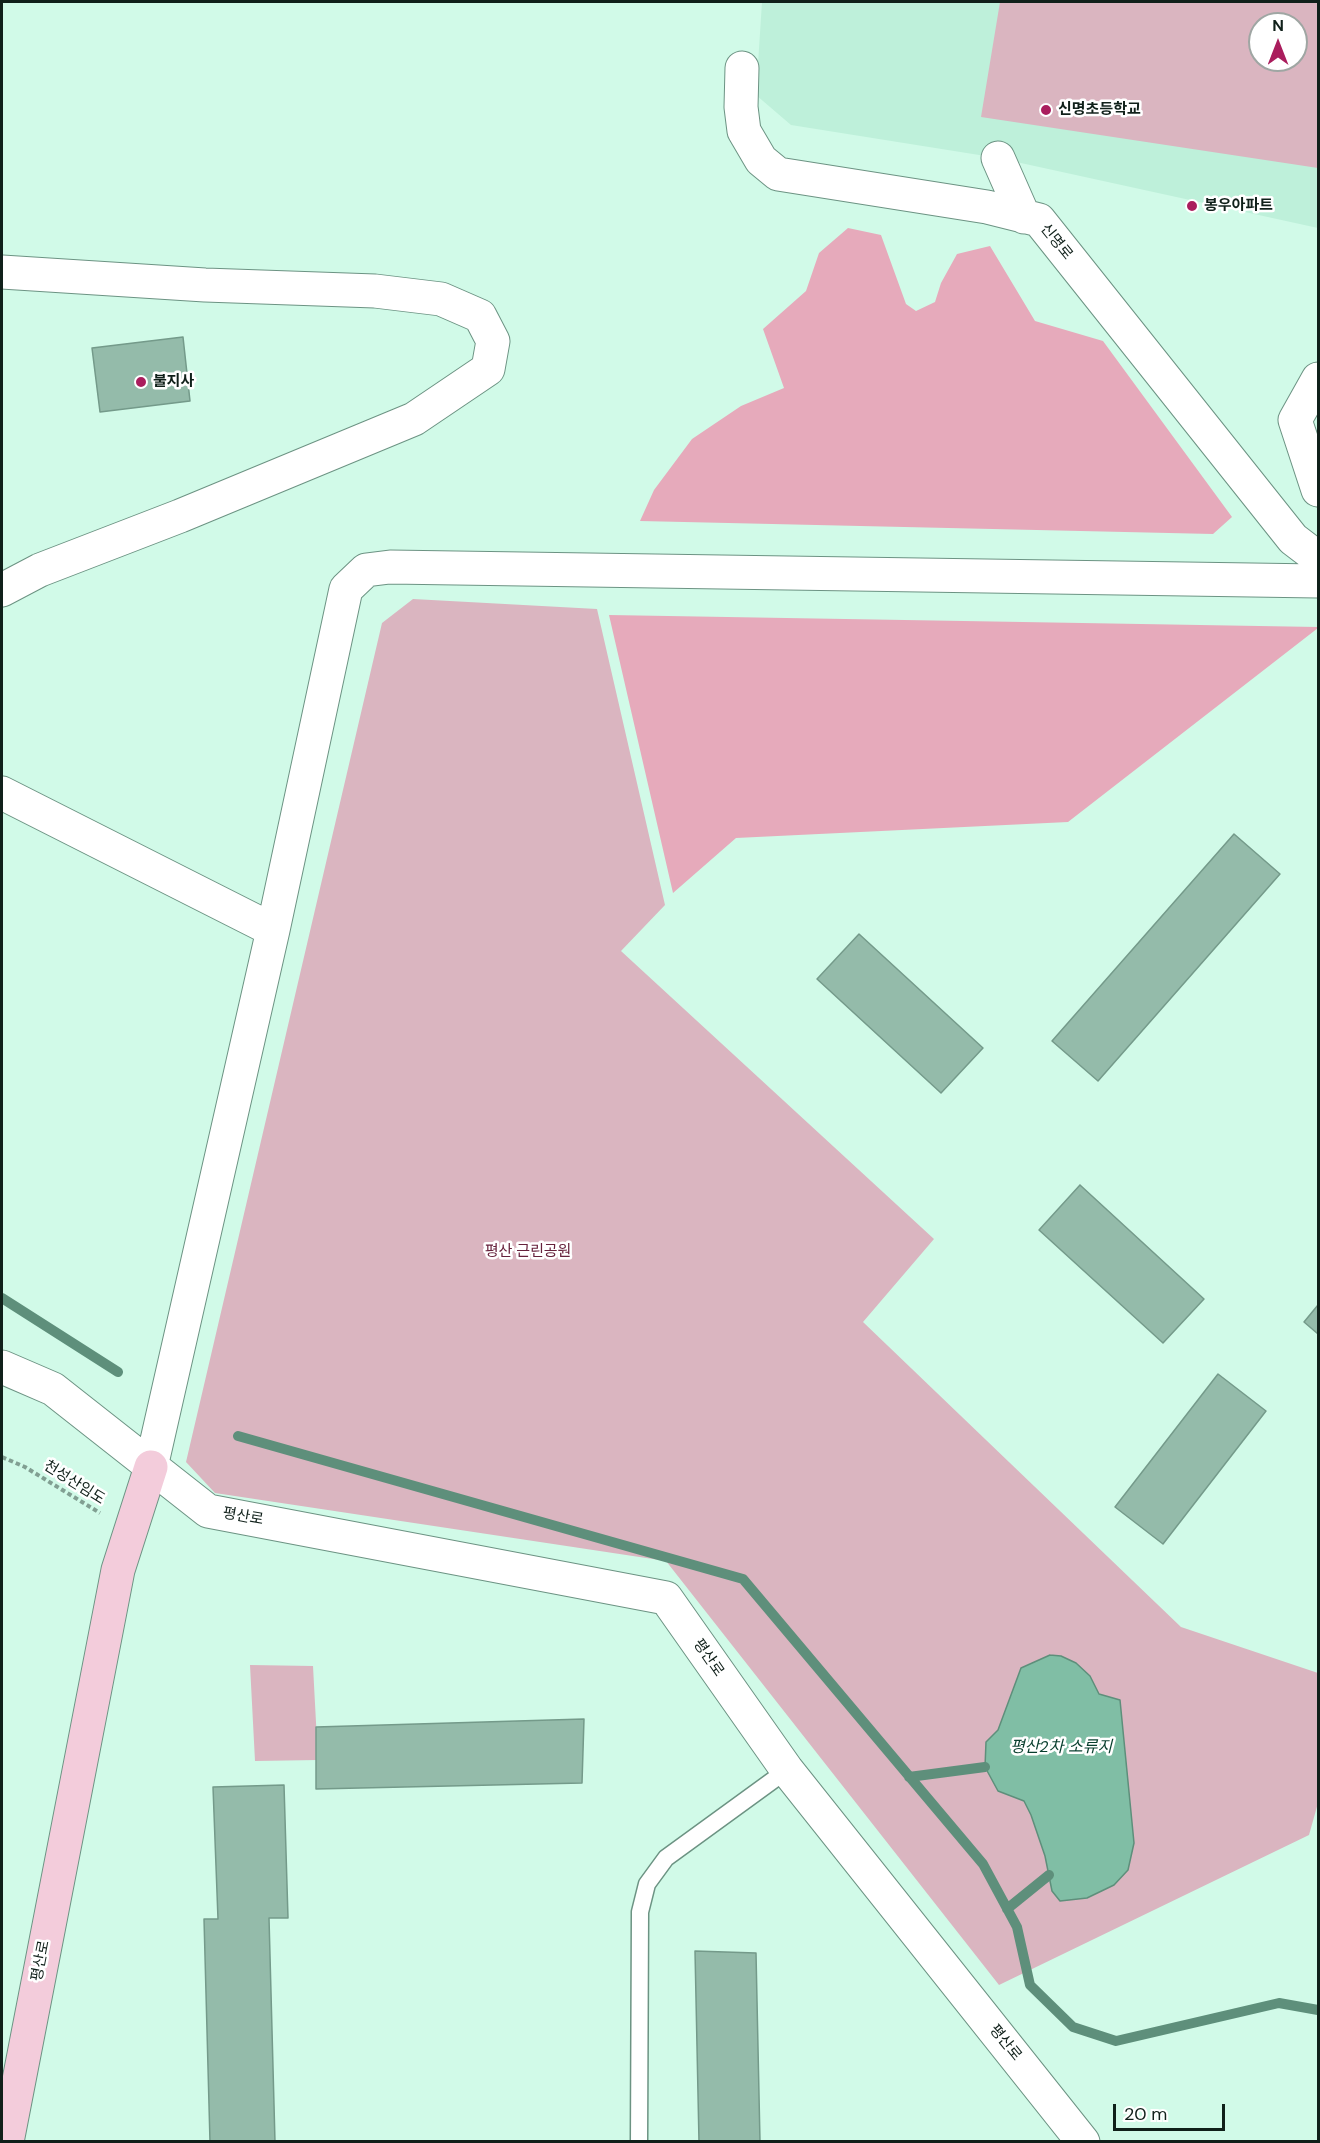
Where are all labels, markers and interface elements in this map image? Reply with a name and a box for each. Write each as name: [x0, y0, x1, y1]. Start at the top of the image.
north arrow: [1248, 12, 1308, 72]
text: N: [1272, 15, 1284, 36]
place label: 신명초등학교: [1058, 101, 1141, 119]
marker: 신명초등학교: [1039, 103, 1053, 117]
place label: 봉우아파트: [1204, 197, 1273, 215]
marker: 봉우아파트: [1185, 199, 1199, 213]
street label: 신명로: [1036, 220, 1076, 264]
place label: 불지사: [153, 373, 194, 391]
marker: 불지사: [134, 375, 148, 389]
park label: 평산 근린공원: [485, 1243, 571, 1261]
street label: 천성산임도: [40, 1457, 108, 1509]
street label: 평산로: [221, 1505, 265, 1529]
street label: 평산로: [689, 1636, 727, 1680]
water label: 평산2차 소류지: [1010, 1738, 1112, 1758]
street label: 평산로: [28, 1939, 54, 1983]
street label: 평산로: [985, 2021, 1025, 2065]
scale bar: [1116, 2092, 1228, 2130]
text: 20 m: [1124, 2102, 1167, 2126]

